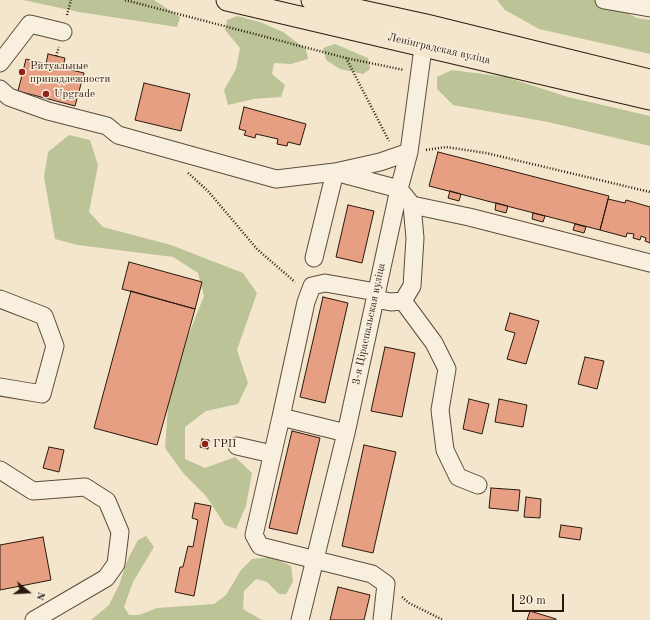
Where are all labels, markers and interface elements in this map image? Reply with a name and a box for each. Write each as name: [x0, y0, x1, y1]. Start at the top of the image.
street label: Ленінградская вуліца: [386, 31, 492, 67]
place label: Ритуальные принадлежности: [30, 59, 110, 85]
marker: Ритуальные принадлежности: [17, 67, 27, 77]
place label: Upgrade: [54, 87, 95, 101]
marker: Upgrade: [41, 89, 51, 99]
street label: 3-я Ціраспальская вуліца: [350, 262, 388, 386]
place label: ГРП: [213, 437, 236, 451]
marker: ГРП: [200, 439, 210, 449]
north arrow: [8, 572, 48, 612]
scale bar: [514, 586, 566, 612]
text: N: [33, 590, 46, 602]
text: 20 m: [519, 595, 546, 607]

